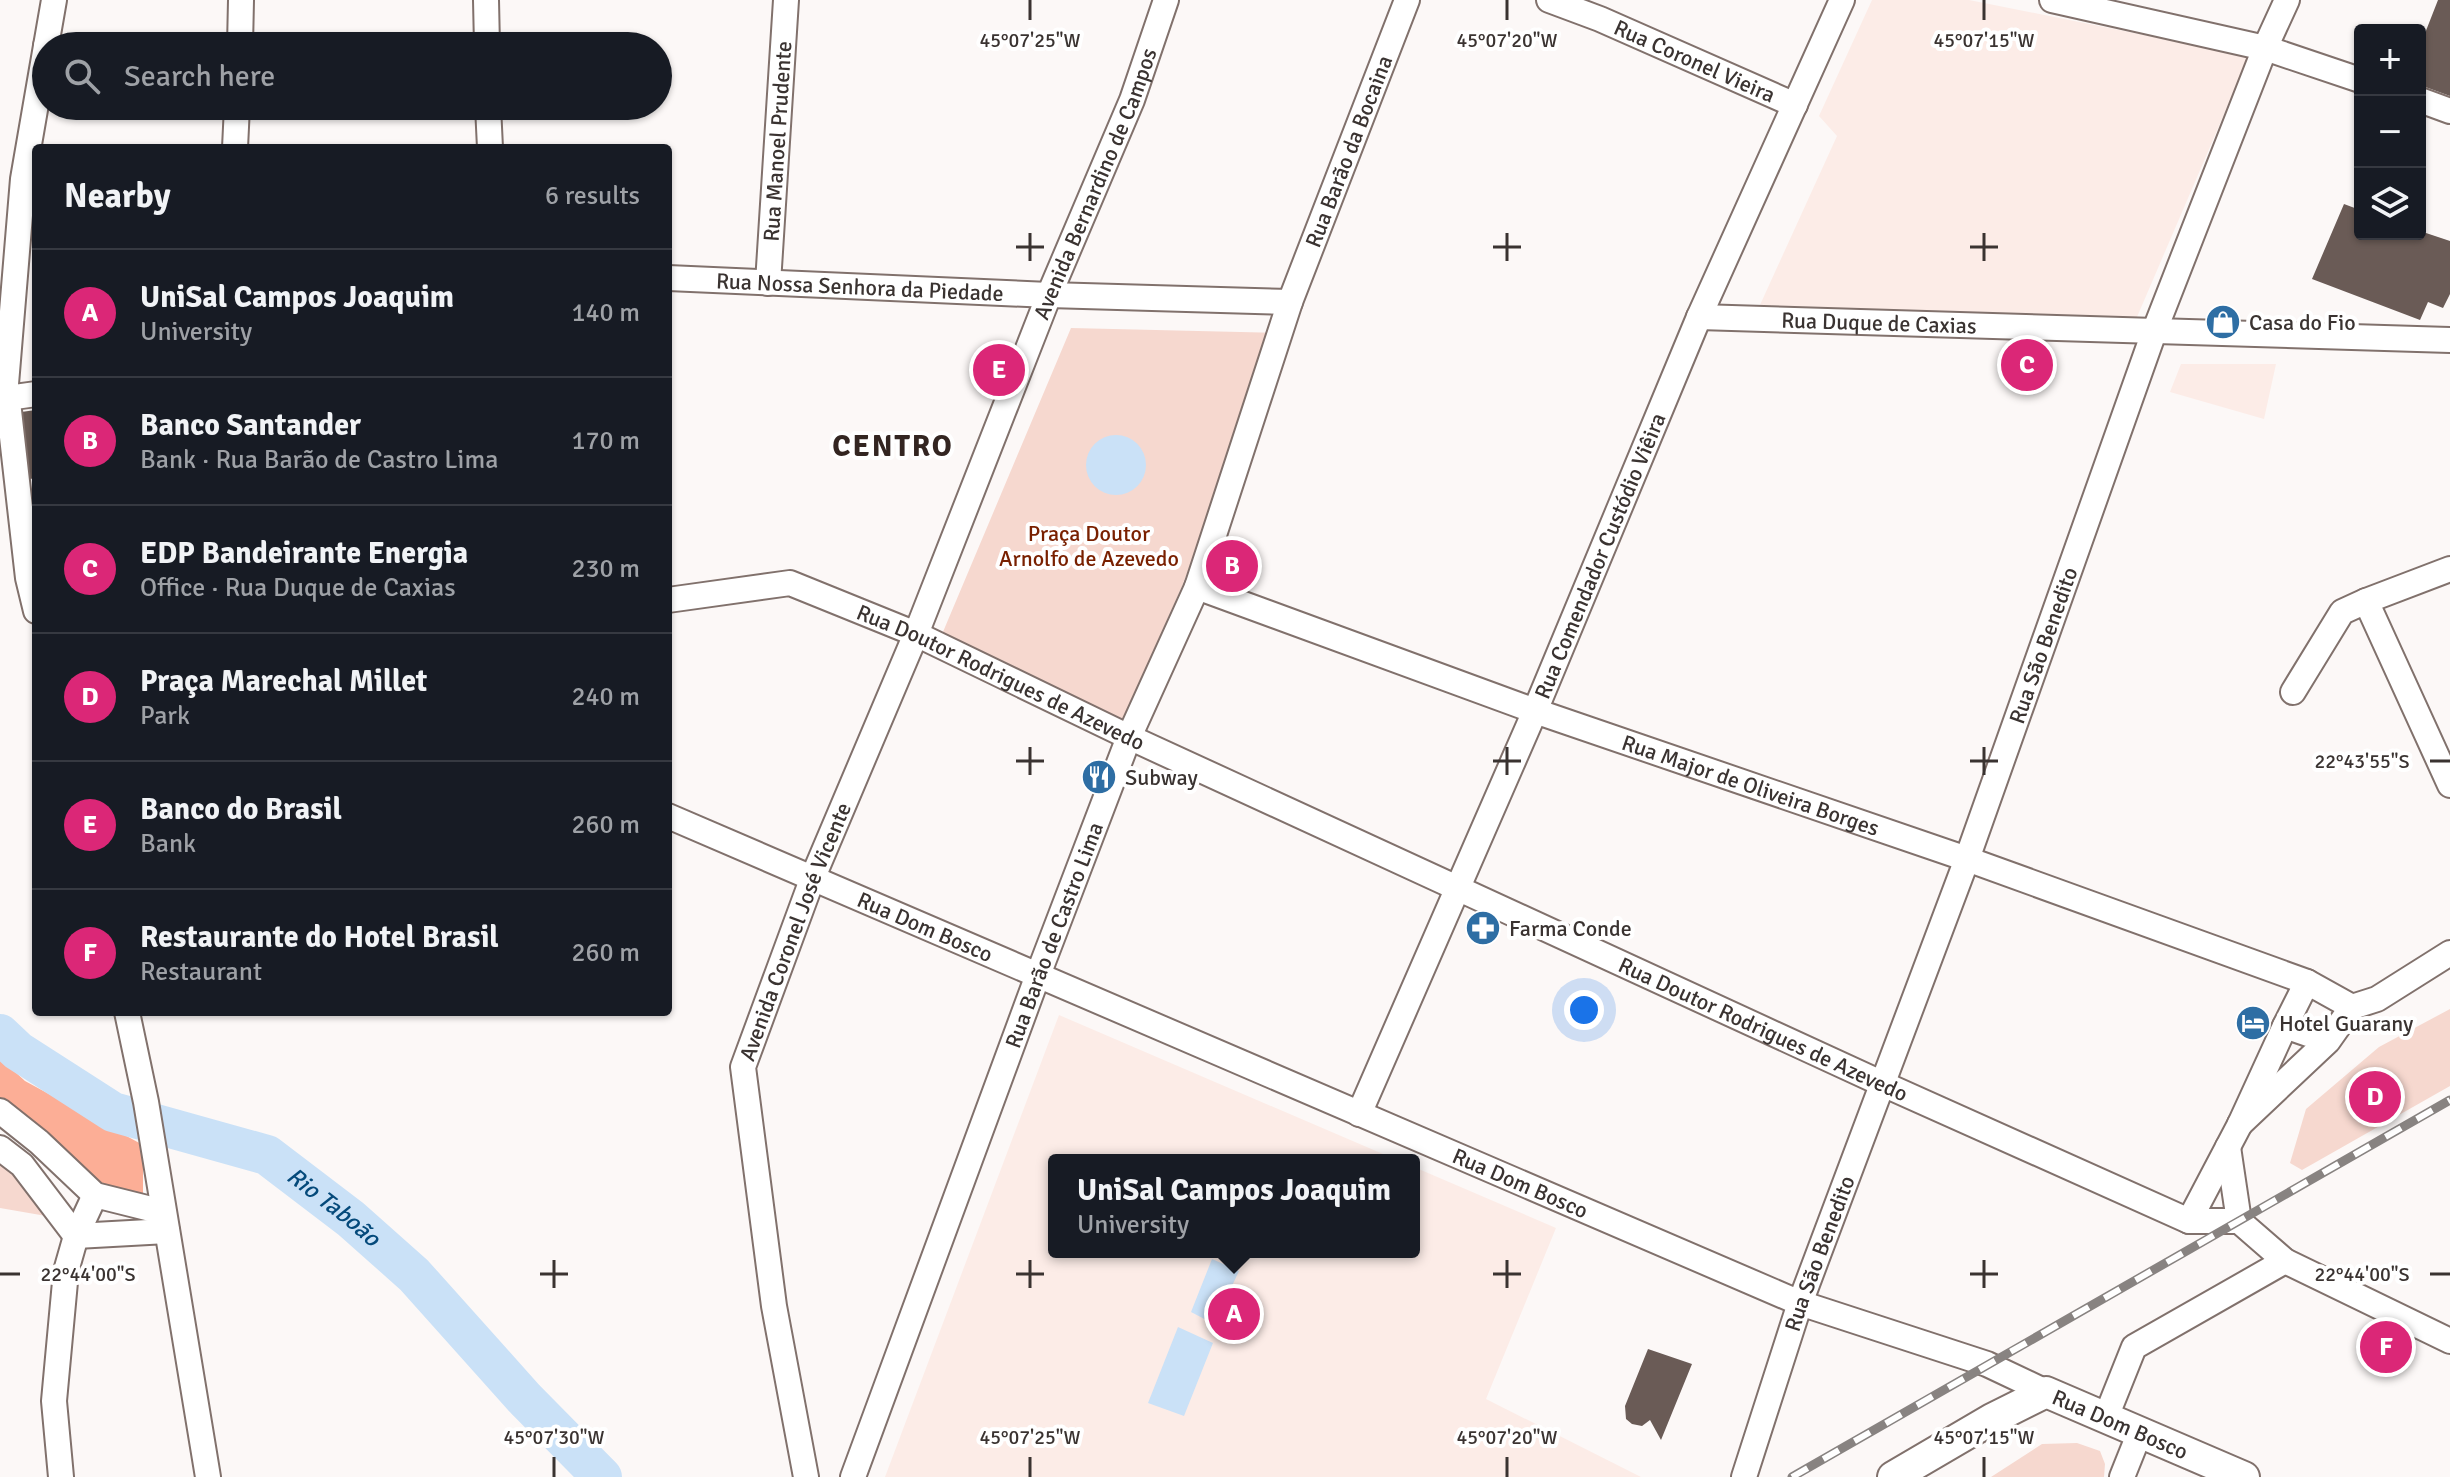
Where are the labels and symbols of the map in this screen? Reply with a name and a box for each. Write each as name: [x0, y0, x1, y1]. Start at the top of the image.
street label: Rua Coronel Vieira: [1610, 13, 1780, 108]
text: 45°07'25"W: [979, 28, 1081, 53]
text: 45°07'20"W: [1456, 28, 1558, 53]
text: 45°07'15"W: [1933, 28, 2035, 53]
street label: Rua Manoel Prudente: [757, 40, 797, 242]
street label: Avenida Bernardino de Campos: [1027, 44, 1162, 323]
street label: Rua Barão da Bocaina: [1299, 51, 1398, 251]
street label: Rua Nossa Senhora da Piedade: [716, 267, 1004, 306]
shop icon: Casa do Fio: [2204, 303, 2242, 341]
street label: Rua Duque de Caxias: [1781, 306, 1977, 339]
place label: Casa do Fio: [2249, 309, 2356, 336]
pin: C: [2001, 335, 2053, 395]
pin: E: [973, 340, 1025, 400]
street label: Rua Comendador Custódio Viêira: [1528, 409, 1671, 703]
district label: CENTRO: [832, 428, 954, 465]
park label: Praça Doutor Arnolfo de Azevedo: [999, 520, 1179, 572]
pin: B: [1206, 536, 1258, 596]
street label: Rua São Benedito: [2003, 563, 2083, 727]
street label: Rua Doutor Rodrigues de Azevedo: [853, 598, 1149, 756]
street label: Rua Major de Oliveira Borges: [1619, 728, 1883, 841]
text: 22°43'55"S: [2314, 749, 2410, 774]
restaurant icon: Subway: [1080, 758, 1118, 796]
place label: Subway: [1125, 764, 1198, 791]
street label: Avenida Coronel José Vicente: [733, 798, 857, 1064]
street label: Rua Barão de Castro Lima: [999, 818, 1109, 1052]
street label: Rua Dom Bosco: [853, 886, 997, 968]
pharmacy icon: Farma Conde: [1464, 909, 1502, 947]
place label: Farma Conde: [1509, 915, 1632, 942]
street label: Rua Doutor Rodrigues de Azevedo: [1615, 951, 1912, 1107]
your location: [1564, 990, 1604, 1030]
hotel icon: Hotel Guarany: [2234, 1004, 2272, 1042]
place label: Hotel Guarany: [2279, 1010, 2414, 1037]
pin: D: [2349, 1067, 2401, 1127]
street label: Rua Dom Bosco: [1449, 1142, 1592, 1224]
water label: Rio Taboão: [281, 1161, 388, 1254]
street label: Rua São Benedito: [1778, 1172, 1860, 1335]
text: 22°44'00"S: [40, 1262, 136, 1287]
text: 22°44'00"S: [2314, 1262, 2410, 1287]
pin: A: [1208, 1284, 1260, 1344]
pin: F: [2360, 1317, 2412, 1377]
street label: Rua Dom Bosco: [2048, 1383, 2192, 1465]
text: 45°07'30"W: [503, 1425, 605, 1450]
text: 45°07'25"W: [979, 1425, 1081, 1450]
text: 45°07'20"W: [1456, 1425, 1558, 1450]
text: 45°07'15"W: [1933, 1425, 2035, 1450]

